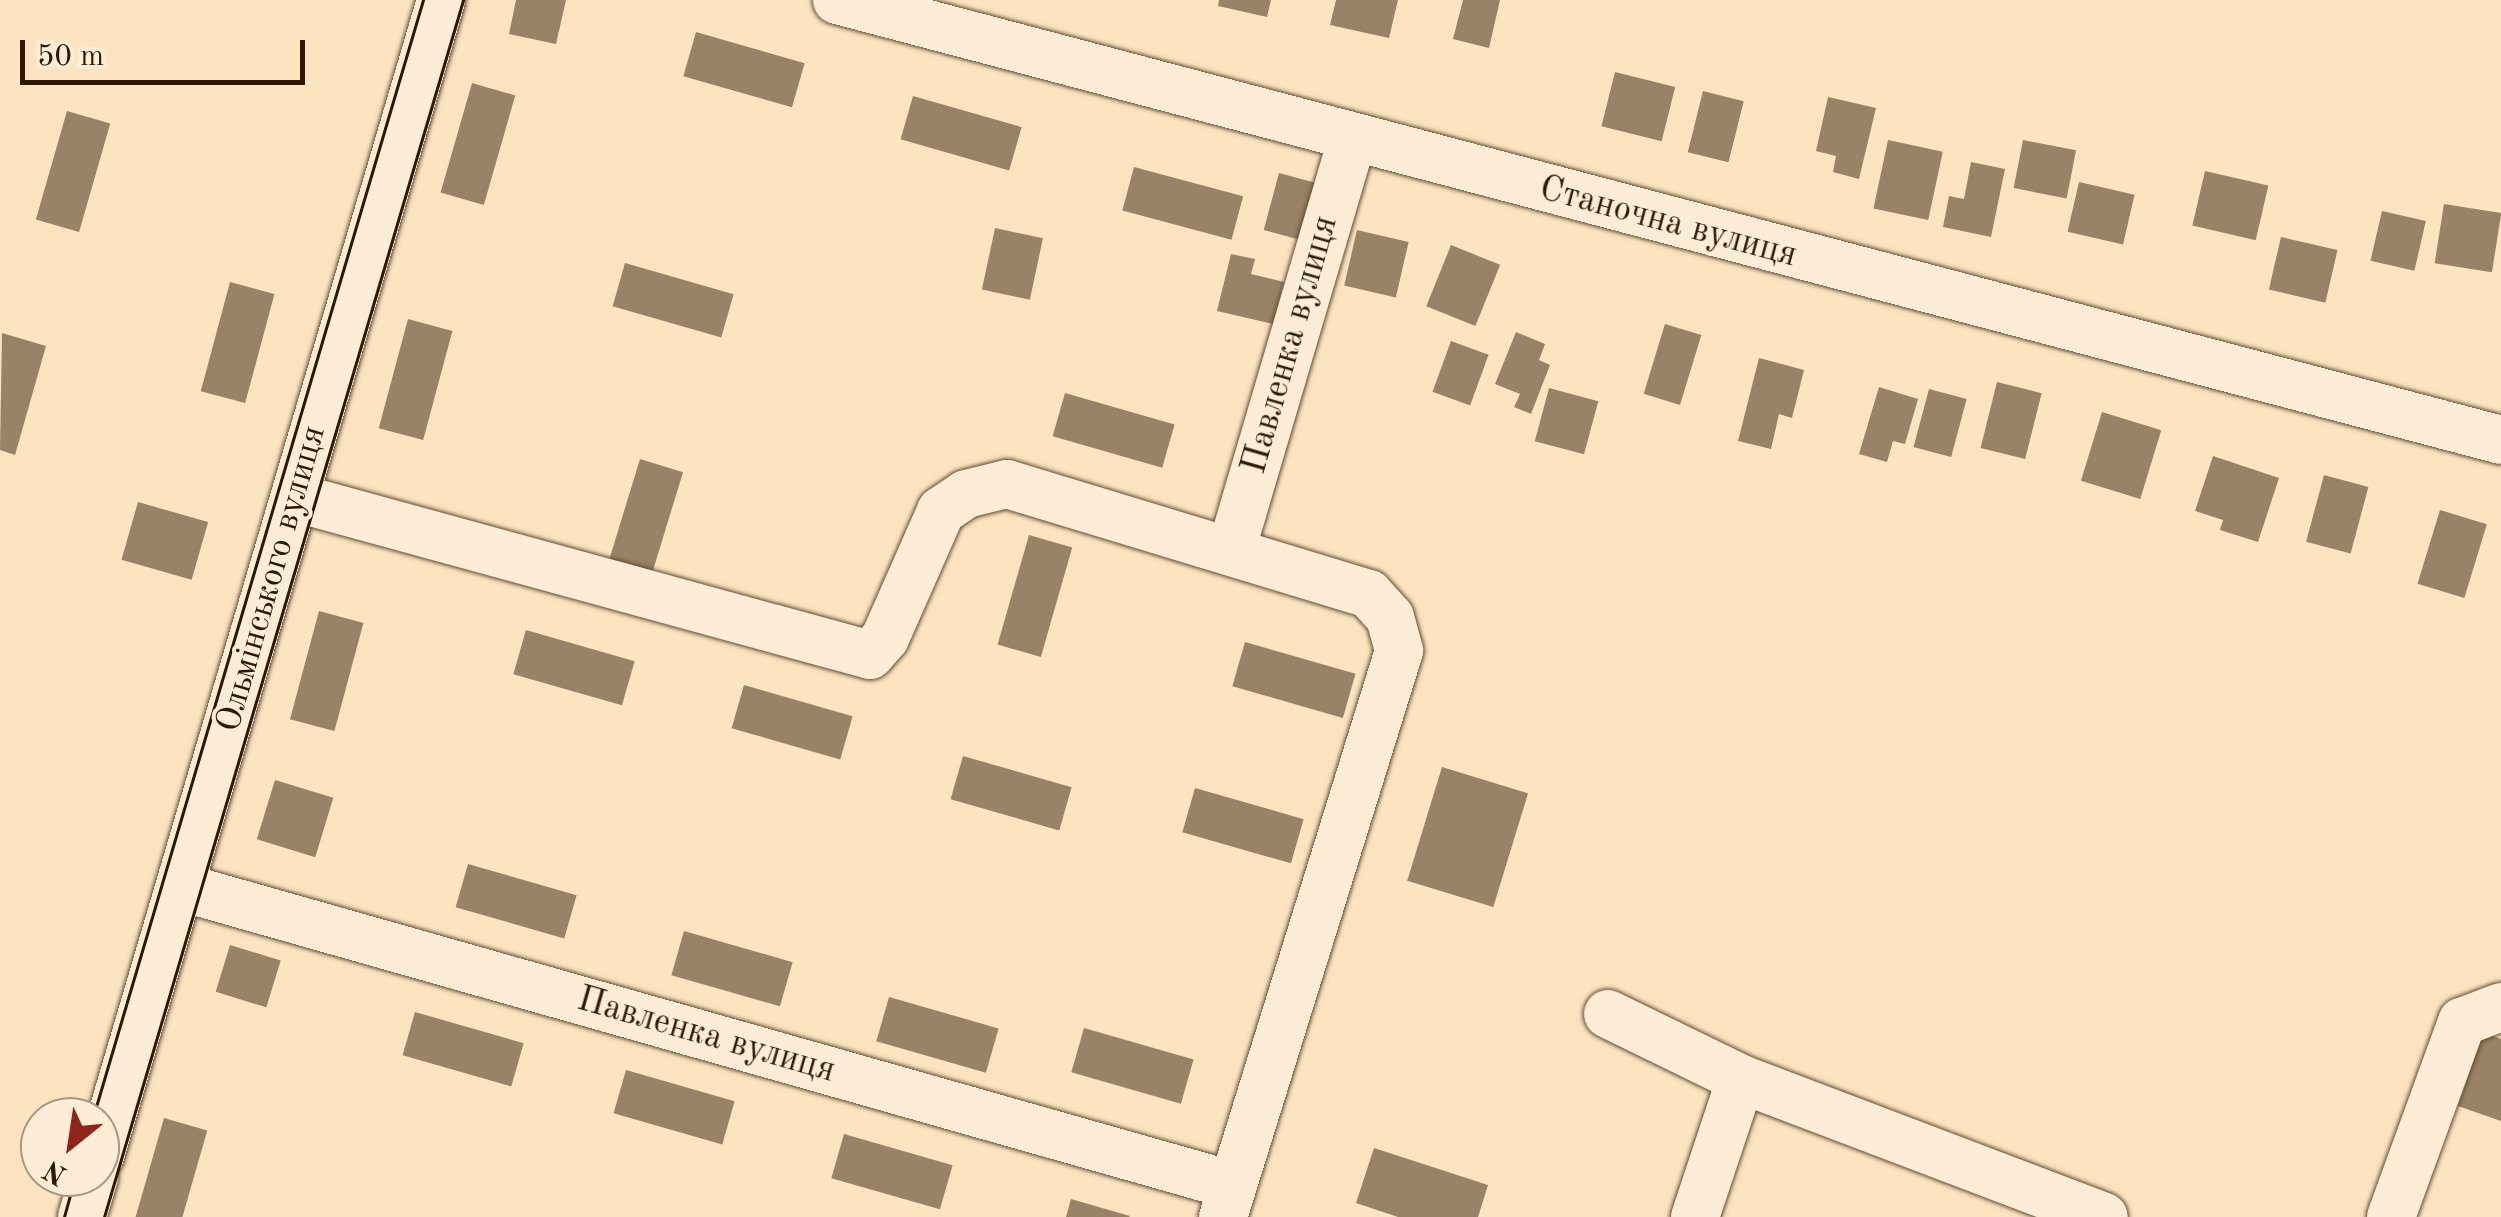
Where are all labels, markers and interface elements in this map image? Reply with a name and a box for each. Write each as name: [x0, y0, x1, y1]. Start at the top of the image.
scale bar: [25, 20, 310, 82]
text: 50 m: [37, 42, 104, 72]
street label: Станочна вулиця: [1535, 168, 1801, 278]
street label: Павленка вулиця: [1234, 211, 1348, 479]
street label: Ольмінського вулиця: [208, 421, 336, 737]
street label: Павленка вулиця: [572, 979, 840, 1093]
north arrow: [20, 1097, 120, 1197]
text: N: [40, 1154, 72, 1189]

